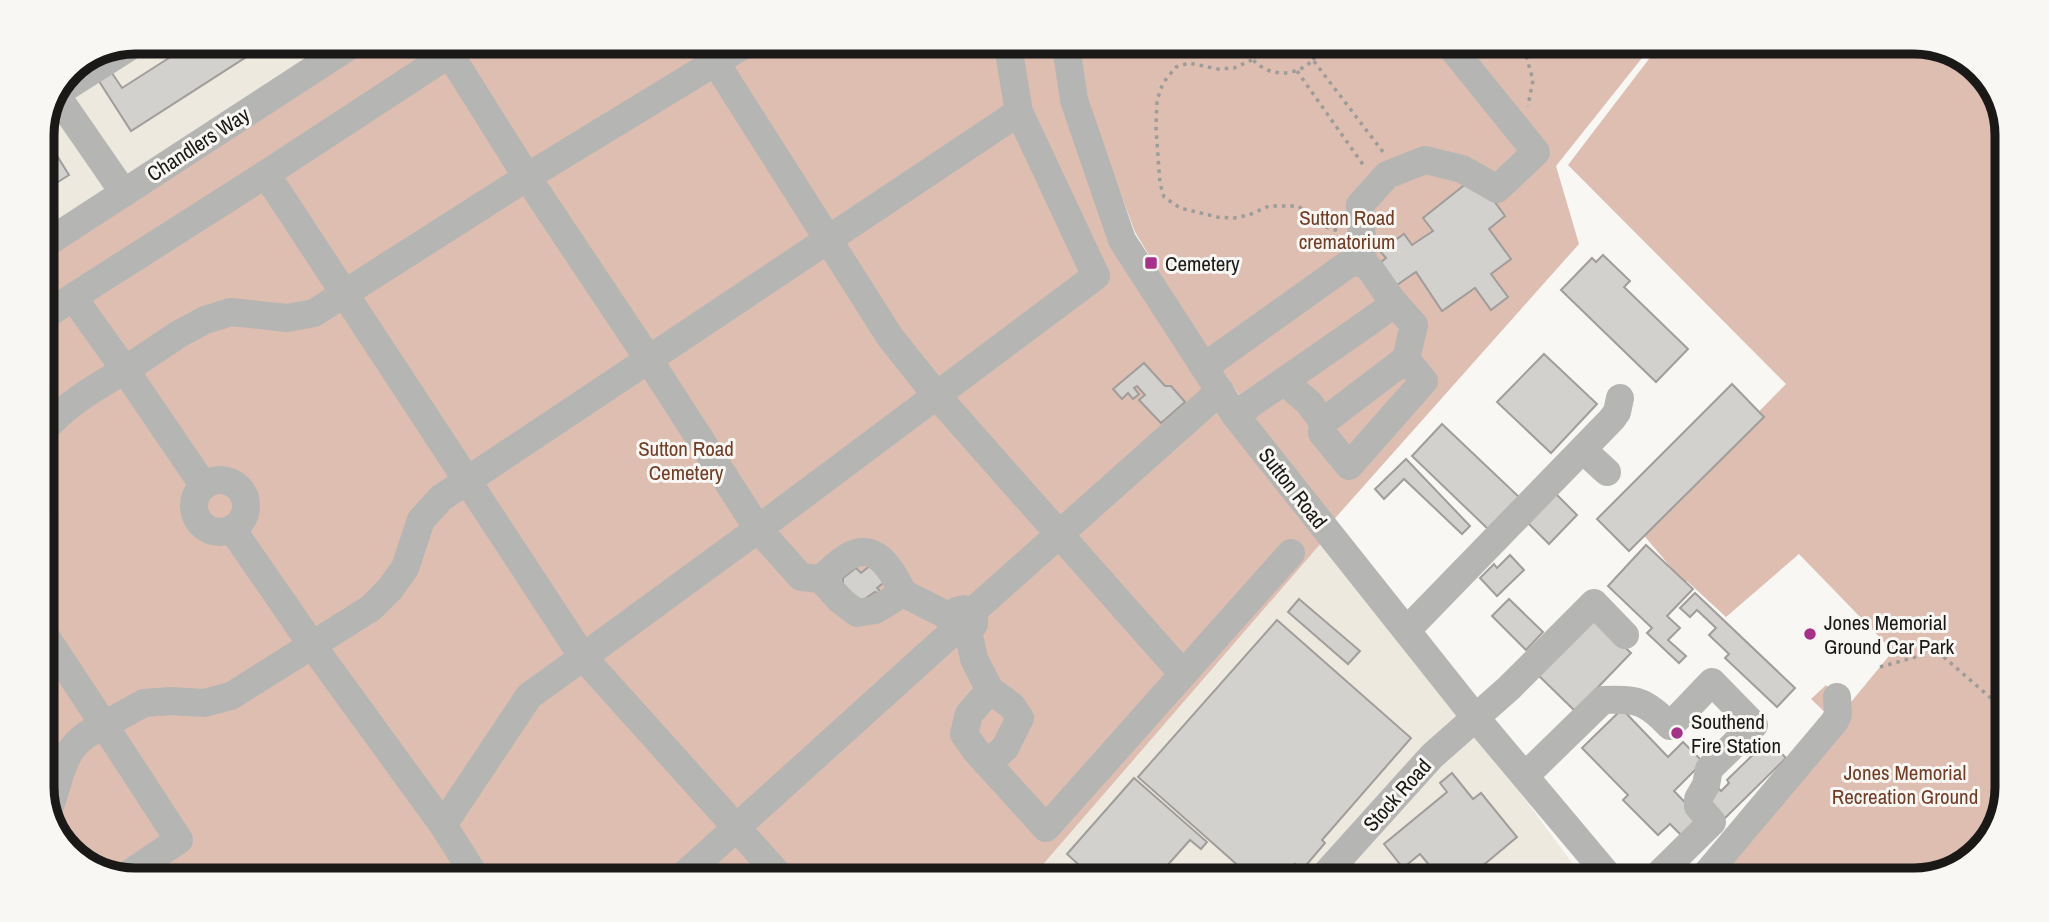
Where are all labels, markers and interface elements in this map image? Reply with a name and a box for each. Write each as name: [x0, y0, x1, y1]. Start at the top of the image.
street label: Chandlers Way: [141, 100, 255, 188]
park label: Sutton Road crematorium: [1299, 203, 1395, 256]
place label: Cemetery: [1165, 249, 1240, 278]
marker: Cemetery: [1143, 255, 1159, 271]
park label: Sutton Road Cemetery: [638, 434, 734, 487]
street label: Sutton Road: [1252, 441, 1334, 535]
place label: Jones Memorial Ground Car Park: [1824, 608, 1955, 661]
marker: Jones Memorial Ground Car Park: [1802, 626, 1818, 642]
place label: Southend Fire Station: [1691, 707, 1781, 760]
marker: Southend Fire Station: [1669, 725, 1685, 741]
street label: Stock Road: [1356, 752, 1438, 838]
park label: Jones Memorial Recreation Ground: [1832, 758, 1978, 811]

